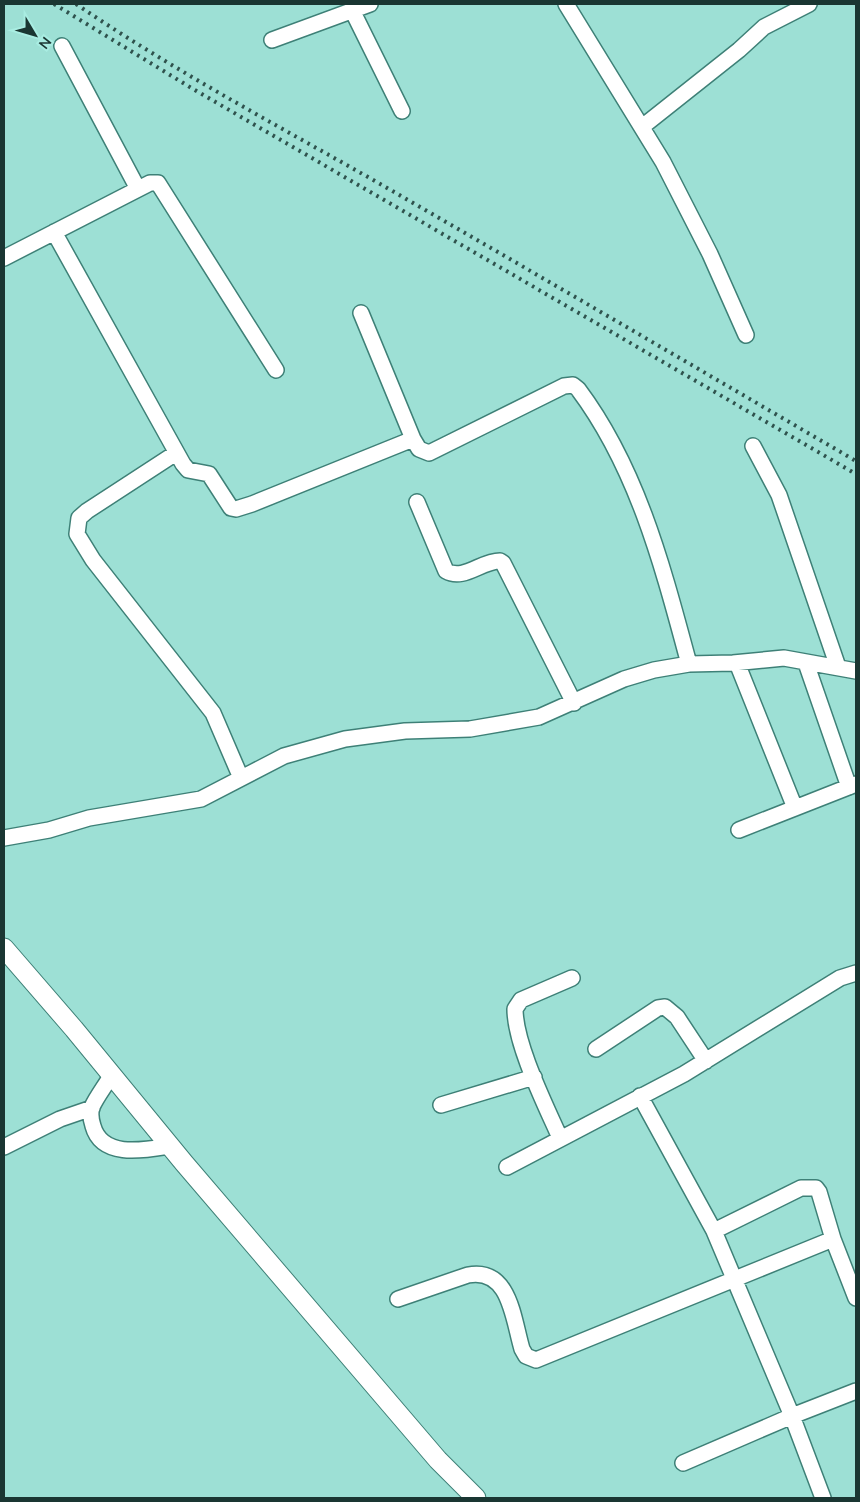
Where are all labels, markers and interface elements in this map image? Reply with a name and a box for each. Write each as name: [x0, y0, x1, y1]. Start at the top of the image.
north arrow: [10, 10, 60, 60]
text: N: [35, 33, 56, 53]

